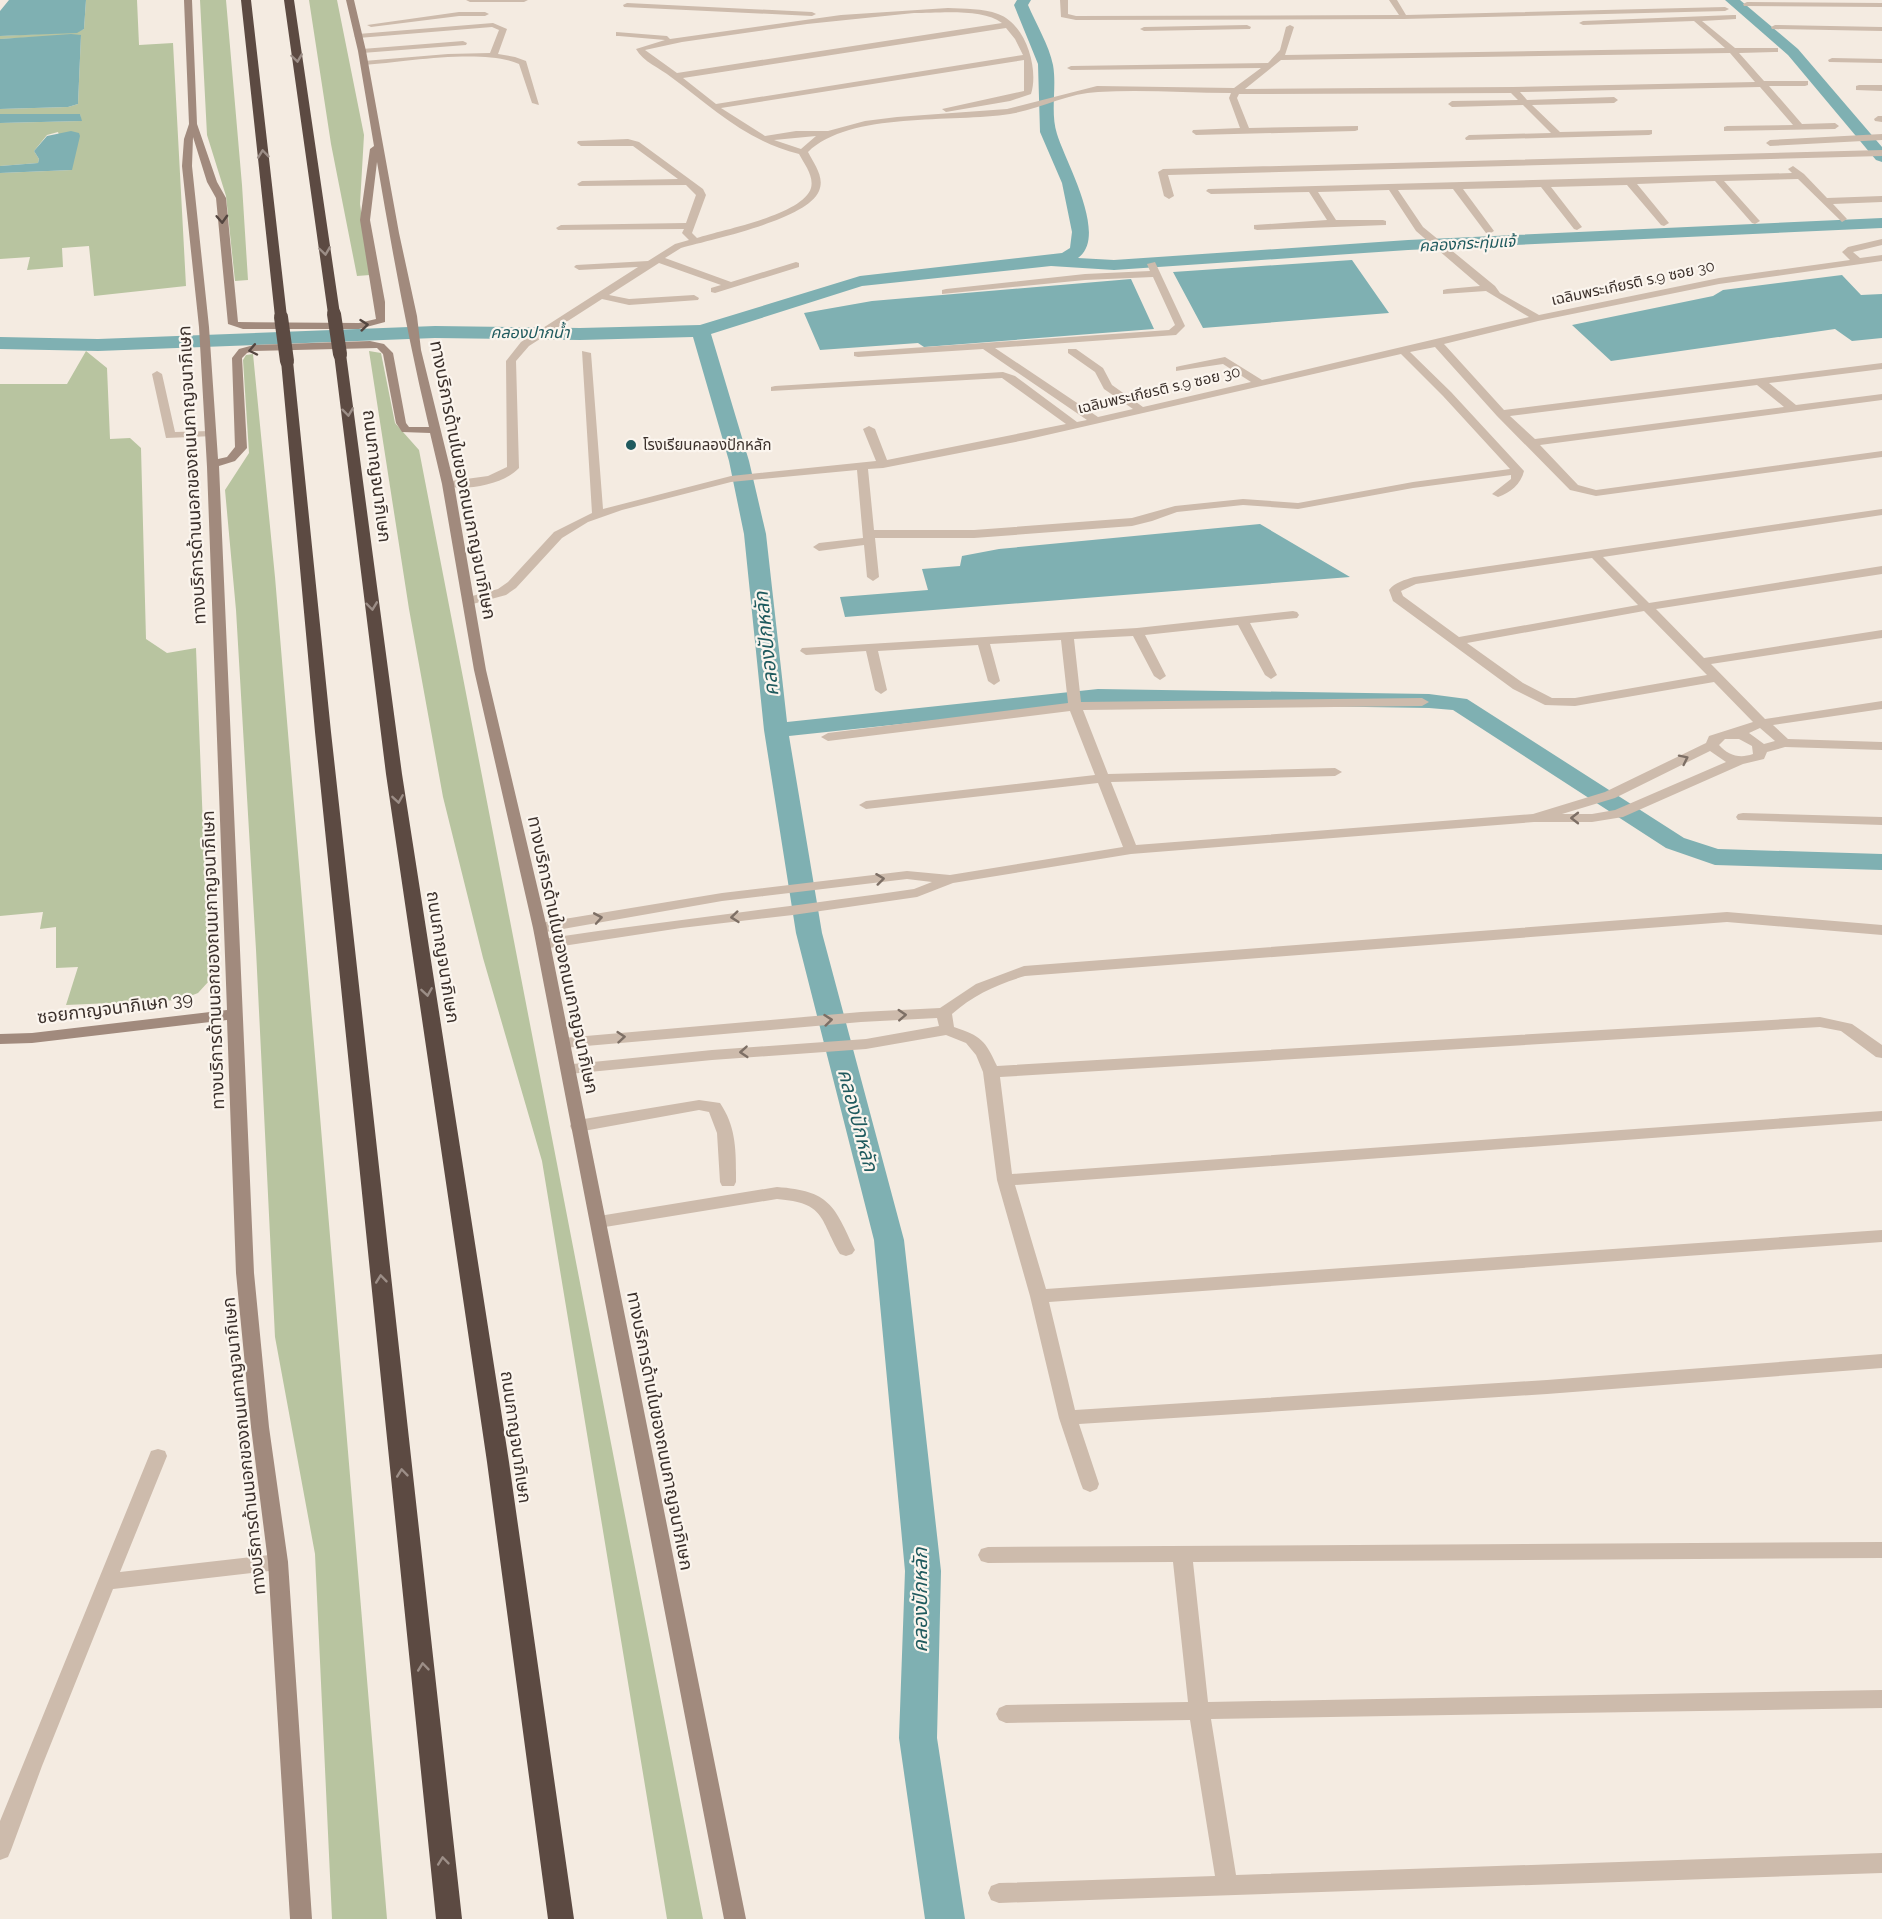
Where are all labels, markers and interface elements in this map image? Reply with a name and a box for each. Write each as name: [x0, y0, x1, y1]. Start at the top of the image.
one-way arrow: [290, 53, 302, 63]
one-way arrow: [257, 150, 270, 159]
one-way arrow: [216, 215, 229, 224]
water label: คลองกระทุ่มแจ้: [1418, 231, 1518, 257]
one-way arrow: [318, 246, 330, 256]
street label: เฉลิมพระเกียรติ ร.9 ซอย 30: [1550, 257, 1716, 309]
one-way arrow: [360, 319, 369, 331]
water label: คลองปากน้ำ: [491, 321, 571, 342]
street label: ทางบริการด้านนอกของถนนกาญจนาภิเษก: [173, 325, 210, 625]
street label: ทางบริการด้านในของถนนกาญจนาภิเษก: [426, 339, 501, 621]
one-way arrow: [248, 342, 258, 355]
street label: เฉลิมพระเกียรติ ร.9 ซอย 30: [1076, 362, 1242, 418]
one-way arrow: [341, 408, 353, 417]
street label: ถนนกาญจนาภิเษก: [359, 408, 396, 544]
place label: โรงเรียนคลองปักหลัก: [643, 436, 771, 454]
marker: โรงเรียนคลองปักหลัก: [624, 438, 638, 452]
water label: คลองปักหลัก: [748, 589, 783, 698]
one-way arrow: [366, 601, 378, 610]
one-way arrow: [1677, 754, 1688, 766]
one-way arrow: [391, 794, 403, 804]
street label: ทางบริการด้านนอกของถนนกาญจนาภิเษก: [197, 810, 228, 1110]
one-way arrow: [1571, 812, 1580, 824]
street label: ทางบริการด้านในของถนนกาญจนาภิเษก: [524, 814, 603, 1096]
one-way arrow: [875, 873, 884, 885]
street label: ถนนกาญจนาภิเษก: [423, 889, 464, 1025]
one-way arrow: [730, 910, 739, 923]
one-way arrow: [593, 912, 603, 925]
one-way arrow: [420, 986, 433, 996]
street label: ซอยกาญจนาภิเษก 39: [36, 988, 194, 1027]
one-way arrow: [898, 1008, 907, 1021]
one-way arrow: [823, 1014, 832, 1027]
one-way arrow: [617, 1031, 626, 1044]
one-way arrow: [739, 1046, 748, 1059]
water label: คลองปักหลัก: [833, 1066, 883, 1175]
one-way arrow: [376, 1275, 388, 1284]
street label: ทางบริการด้านในของถนนกาญจนาภิเษก: [623, 1290, 698, 1572]
street label: ทางบริการด้านนอกของถนนกาญจนาภิเษก: [217, 1296, 270, 1596]
street label: ถนนกาญจนาภิเษก: [497, 1369, 536, 1505]
one-way arrow: [396, 1468, 409, 1478]
water label: คลองปักหลัก: [908, 1546, 932, 1653]
one-way arrow: [417, 1662, 430, 1671]
one-way arrow: [437, 1856, 450, 1865]

